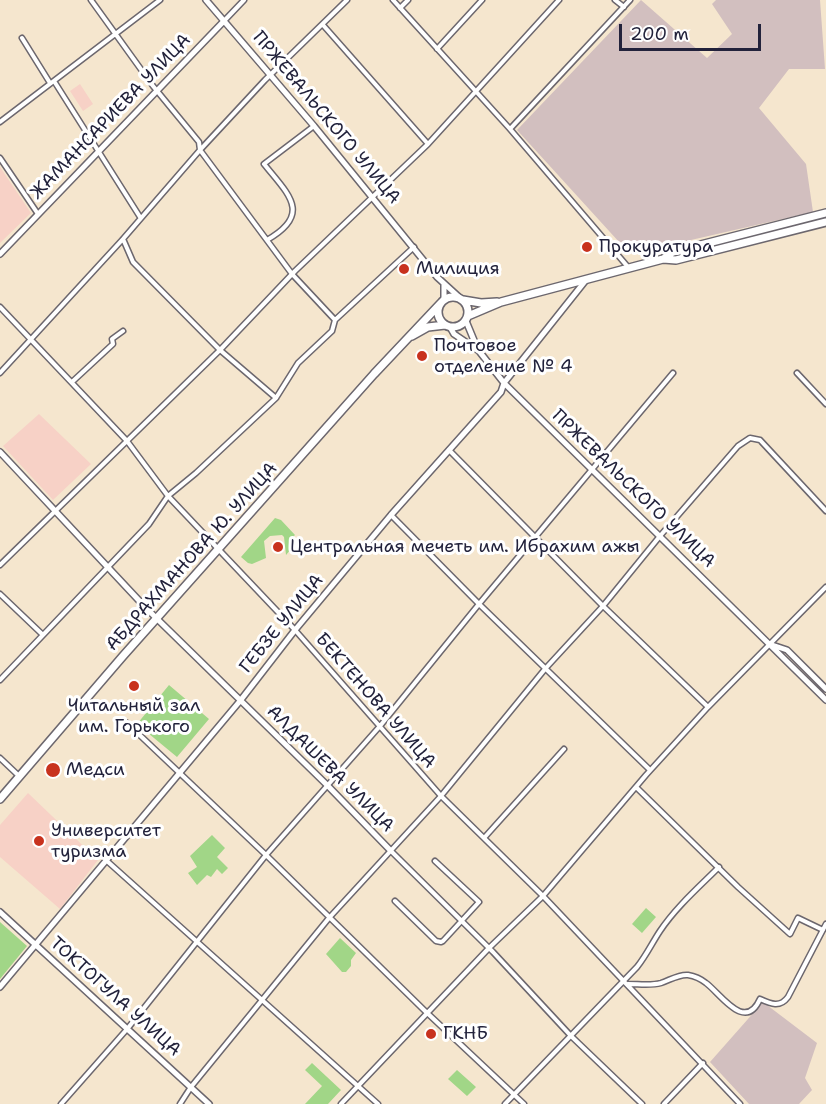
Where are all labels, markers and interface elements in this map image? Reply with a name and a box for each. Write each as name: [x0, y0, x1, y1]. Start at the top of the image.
scale bar: [622, 12, 764, 50]
text: 200 m: [630, 22, 689, 46]
street label: ПРЖЕВАЛЬСКОГО УЛИЦА: [248, 27, 404, 209]
street label: ЖАМАНСАРИЕВА УЛИЦА: [26, 30, 196, 204]
place label: Прокуратура: [599, 236, 713, 258]
marker: Прокуратура: [580, 240, 594, 254]
place label: Милиция: [416, 258, 500, 280]
marker: Милиция: [397, 262, 411, 276]
place label: Почтовое отделение № 4: [434, 335, 573, 378]
marker: Почтовое отделение № 4: [415, 349, 429, 363]
street label: ПРЖЕВАЛЬСКОГО УЛИЦА: [547, 405, 719, 573]
street label: АБДРАХМАНОВА Ю. УЛИЦА: [102, 458, 282, 656]
place label: Центральная мечеть им. Ибрахим ажы: [290, 536, 640, 558]
marker: Центральная мечеть им. Ибрахим ажы: [271, 540, 285, 554]
street label: ГЕБЗЕ УЛИЦА: [236, 570, 328, 678]
street label: БЕКТЕНОВА УЛИЦА: [310, 629, 440, 773]
marker: Читальный зал им. Горького: [127, 679, 141, 693]
place label: Читальный зал им. Горького: [68, 695, 200, 738]
street label: АЛДАШЕВА УЛИЦА: [262, 701, 398, 837]
place label: Медси: [66, 759, 125, 781]
marker: Медси: [44, 761, 62, 779]
place label: Университет туризма: [51, 820, 161, 862]
marker: Университет туризма: [32, 834, 46, 848]
street label: ТОКТОГУЛА УЛИЦА: [45, 933, 185, 1061]
place label: ГКНБ: [443, 1023, 488, 1045]
marker: ГКНБ: [424, 1027, 438, 1041]

